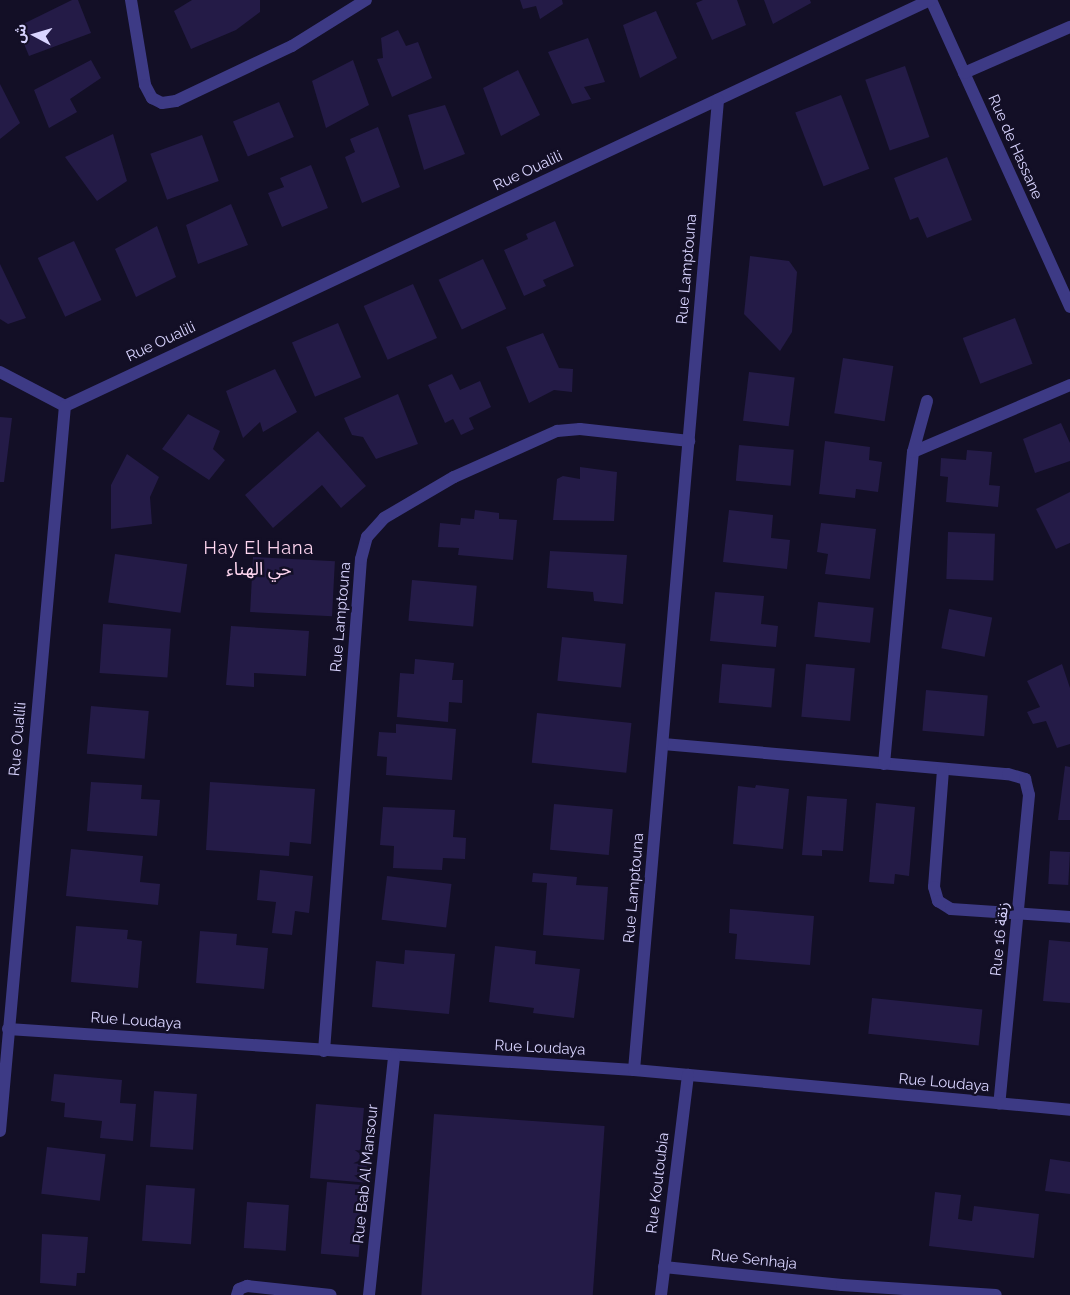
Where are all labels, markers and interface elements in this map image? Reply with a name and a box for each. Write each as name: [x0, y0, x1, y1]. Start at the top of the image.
north arrow: [10, 10, 60, 60]
text: ش: [11, 23, 29, 44]
street label: Rue de Hassane: [984, 92, 1046, 202]
street label: Rue Oualili: [491, 147, 565, 195]
street label: Rue Lamptouna: [673, 213, 701, 325]
street label: Rue Oualili: [124, 318, 198, 366]
district label: Hay El Hana حي الهناء: [202, 538, 316, 580]
street label: Rue Lamptouna: [327, 561, 355, 673]
street label: Rue Oualili: [6, 701, 30, 777]
street label: Rue Lamptouna: [620, 832, 648, 944]
street label: Rue 16 زنقة: [987, 901, 1013, 977]
street label: Rue Loudaya: [90, 1009, 182, 1033]
street label: Rue Loudaya: [494, 1037, 586, 1059]
street label: Rue Loudaya: [898, 1070, 990, 1096]
street label: Rue Bab Al Mansour: [350, 1103, 382, 1245]
street label: Rue Koutoubia: [643, 1131, 673, 1235]
street label: Rue Senhaja: [710, 1247, 798, 1273]

